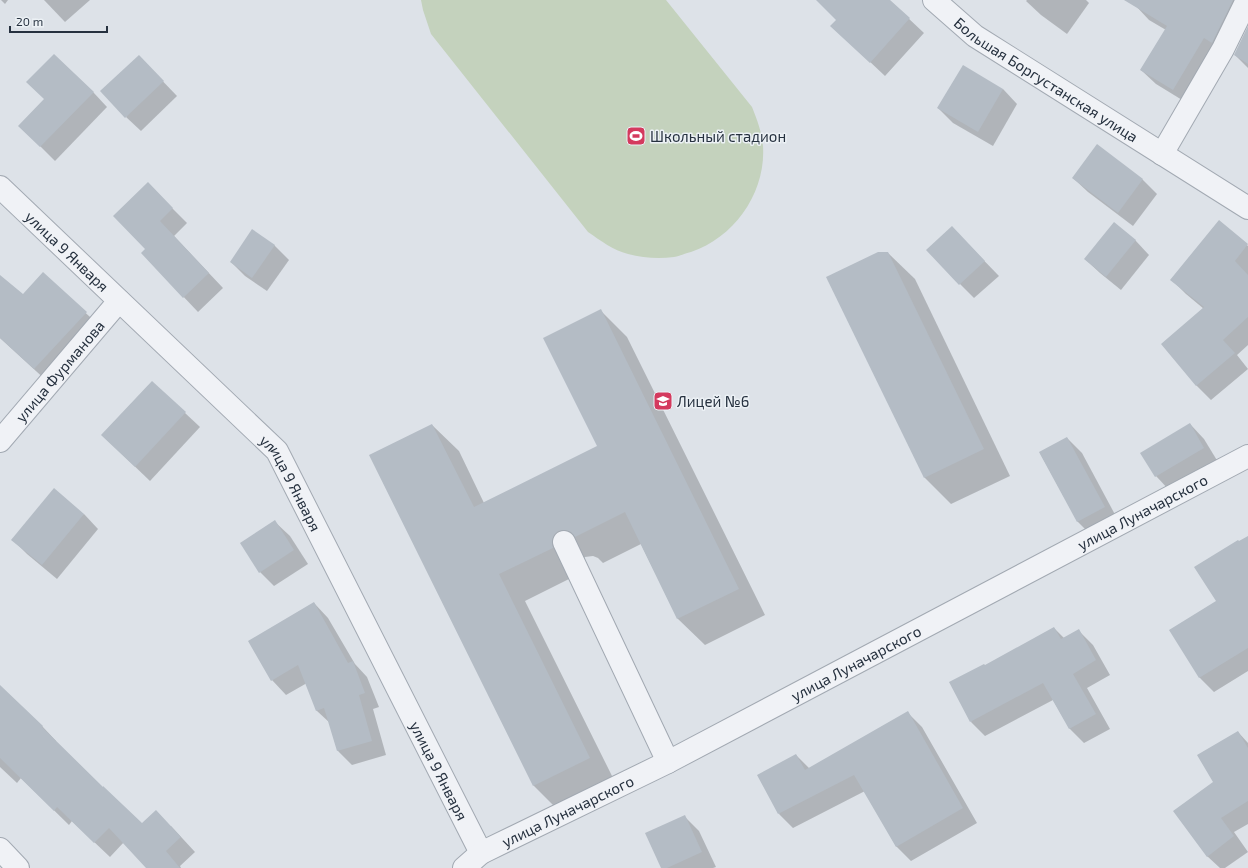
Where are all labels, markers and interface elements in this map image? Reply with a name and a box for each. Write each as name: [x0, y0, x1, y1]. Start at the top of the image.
scale bar: [10, 8, 107, 34]
street label: Большая Боргустанская улица: [951, 13, 1142, 146]
text: 20 m: [16, 14, 43, 28]
sports icon: Школьный стадион: [625, 125, 647, 147]
place label: Школьный стадион: [650, 127, 786, 145]
street label: улица 9 Января: [21, 207, 113, 295]
street label: улица Фурманова: [11, 316, 108, 426]
school or university icon: Лицей №6: [652, 390, 674, 412]
place label: Лицей №6: [677, 392, 749, 410]
street label: улица 9 Января: [256, 431, 325, 534]
street label: улица Луначарского: [1074, 470, 1210, 554]
street label: улица Луначарского: [788, 621, 924, 705]
street label: улица 9 Января: [406, 718, 472, 823]
street label: улица Луначарского: [499, 771, 636, 851]

